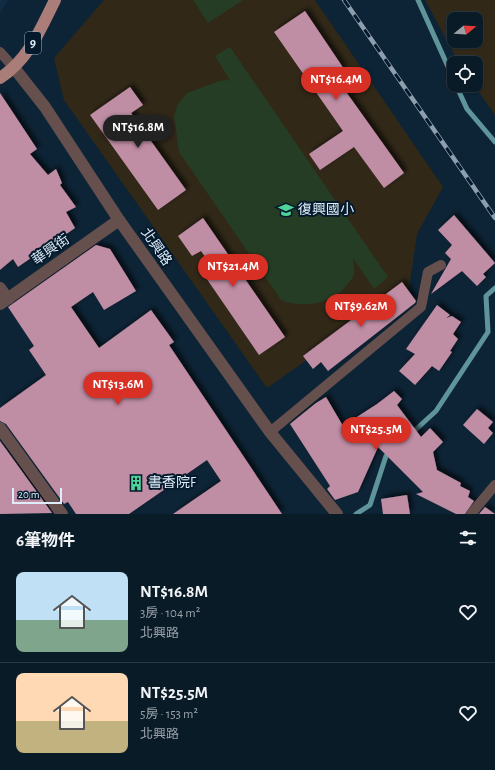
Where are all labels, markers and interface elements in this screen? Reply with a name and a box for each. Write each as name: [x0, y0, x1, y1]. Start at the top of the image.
north arrow: [447, 12, 483, 48]
map controls: [447, 12, 483, 92]
road number: 9: [25, 32, 41, 54]
button: locate: [447, 56, 483, 92]
pin: NT$16.4M: [295, 67, 377, 101]
text: NT$16.4M: [310, 73, 362, 86]
pin: NT$16.8M: [97, 115, 179, 149]
text: NT$16.8M: [112, 121, 164, 134]
school or university icon: 復興國小: [277, 201, 295, 219]
place label: 復興國小: [298, 202, 354, 217]
street label: 北興路: [138, 225, 175, 268]
street label: 華興街: [29, 231, 72, 268]
pin: NT$21.4M: [192, 254, 274, 288]
text: NT$21.4M: [207, 260, 259, 273]
pin: NT$9.62M: [320, 294, 402, 328]
text: NT$9.62M: [334, 300, 388, 313]
pin: NT$13.6M: [77, 372, 159, 406]
text: NT$13.6M: [92, 378, 144, 391]
pin: NT$25.5M: [335, 417, 417, 451]
text: NT$25.5M: [350, 423, 402, 436]
building icon: 書香院F: [127, 474, 145, 492]
place label: 書香院F: [148, 475, 197, 490]
scale bar: [12, 486, 62, 505]
text: 20 m: [18, 489, 39, 500]
icon: filters: [457, 527, 479, 549]
text: 6筆物件: [16, 532, 75, 549]
text: NT$16.8M: [140, 583, 208, 600]
icon: home: [48, 588, 96, 636]
icon: heart: [457, 601, 479, 623]
text: 3房 · 104 m²: [140, 607, 200, 620]
text: 北興路: [140, 627, 179, 640]
text: NT$25.5M: [140, 684, 208, 701]
icon: home: [48, 689, 96, 737]
icon: heart: [457, 702, 479, 724]
text: 5房 · 153 m²: [140, 708, 198, 721]
text: 北興路: [140, 728, 179, 741]

